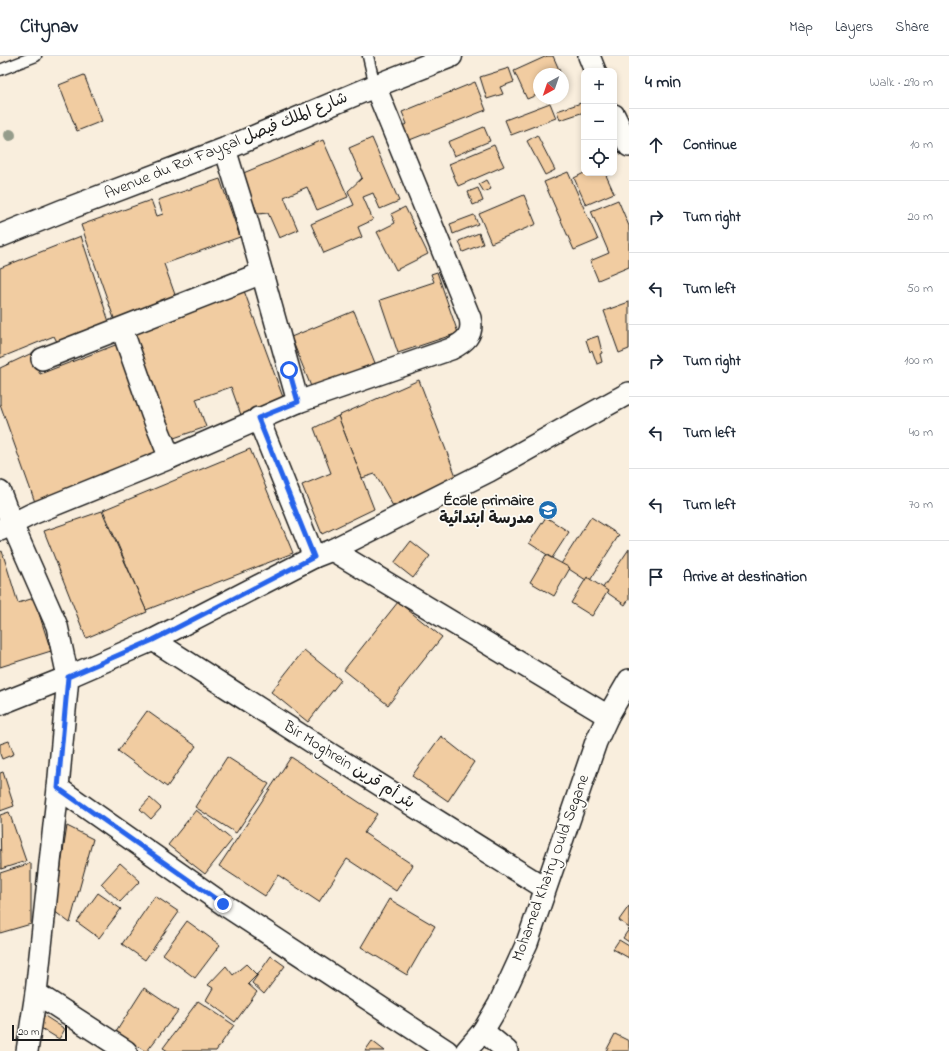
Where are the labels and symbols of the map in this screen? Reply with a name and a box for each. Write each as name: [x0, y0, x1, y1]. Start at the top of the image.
north arrow: [533, 68, 569, 104]
street label: Avenue du Roi Fayçal شارع الملك فيصل: [101, 86, 351, 206]
route start: [280, 361, 298, 379]
place label: École primaire مدرسة ابتدائية: [439, 489, 535, 531]
school or university icon: École primaire مدرسة ابتدائية: [537, 499, 559, 521]
street label: Bir Moghrein بئر أم قرين: [278, 714, 419, 815]
street label: Mohamed Khatry Ould Segane: [506, 770, 596, 965]
route end: [214, 895, 232, 913]
scale bar: [12, 1023, 67, 1042]

